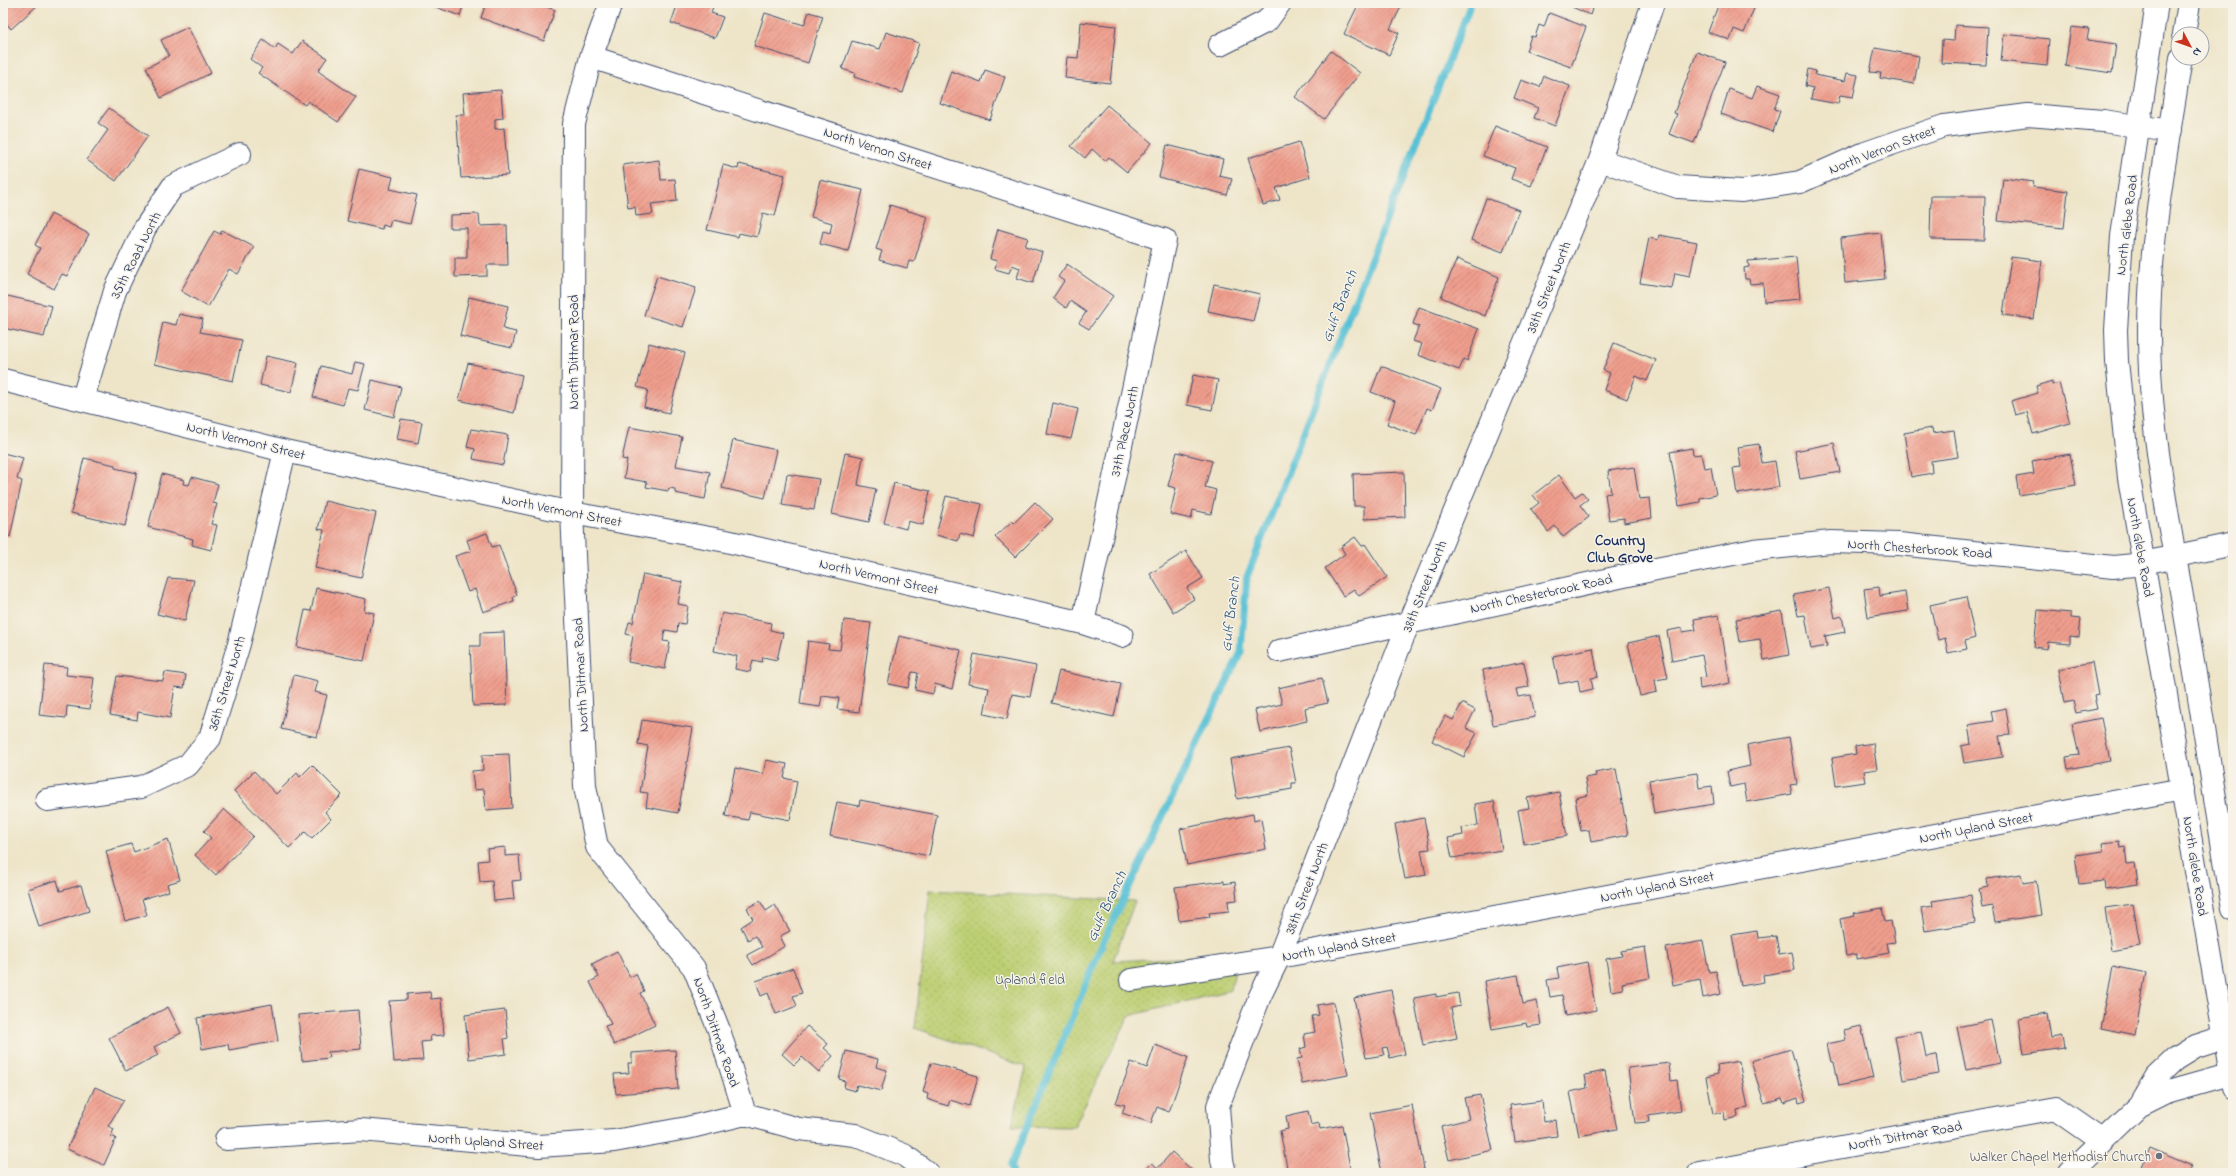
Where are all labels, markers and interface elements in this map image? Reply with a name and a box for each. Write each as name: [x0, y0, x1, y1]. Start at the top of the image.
north arrow: [2170, 26, 2210, 66]
text: N: [2188, 44, 2205, 60]
street label: North Vernon Street: [1826, 120, 1939, 180]
street label: North Vernon Street: [821, 122, 935, 177]
street label: North Glebe Road: [2111, 174, 2144, 277]
street label: 35th Road North: [105, 209, 167, 303]
street label: 38th Street North: [1521, 239, 1577, 337]
water label: Gulf Branch: [1316, 267, 1364, 345]
street label: North Dittmar Road: [564, 294, 585, 409]
street label: 37th Place North: [1106, 384, 1145, 478]
street label: North Vermont Street: [184, 417, 307, 466]
street label: North Vermont Street: [500, 490, 624, 533]
street label: North Glebe Road: [2120, 496, 2159, 599]
district label: Country Club Grove: [1587, 530, 1654, 569]
street label: North Chesterbrook Road: [1847, 534, 1993, 565]
street label: 38th Street North: [1397, 538, 1453, 636]
street label: North Vermont Street: [817, 554, 941, 601]
street label: North Chesterbrook Road: [1468, 569, 1614, 620]
water label: Gulf Branch: [1215, 575, 1247, 653]
street label: North Dittmar Road: [568, 617, 595, 733]
street label: 36th Street North: [203, 634, 252, 733]
street label: North Upland Street: [1918, 807, 2035, 850]
street label: North Glebe Road: [2176, 815, 2213, 918]
street label: 38th Street North: [1280, 839, 1335, 938]
street label: North Upland Street: [1599, 866, 1716, 909]
water label: Gulf Branch: [1081, 867, 1133, 945]
street label: North Upland Street: [1281, 927, 1398, 968]
park label: Upland field: [995, 970, 1065, 991]
street label: North Dittmar Road: [687, 975, 744, 1090]
street label: North Dittmar Road: [1847, 1116, 1964, 1157]
street label: North Upland Street: [428, 1128, 544, 1157]
place label: Walker Chapel Methodist Church: [1970, 1147, 2151, 1168]
marker: Walker Chapel Methodist Church: [2154, 1151, 2164, 1161]

